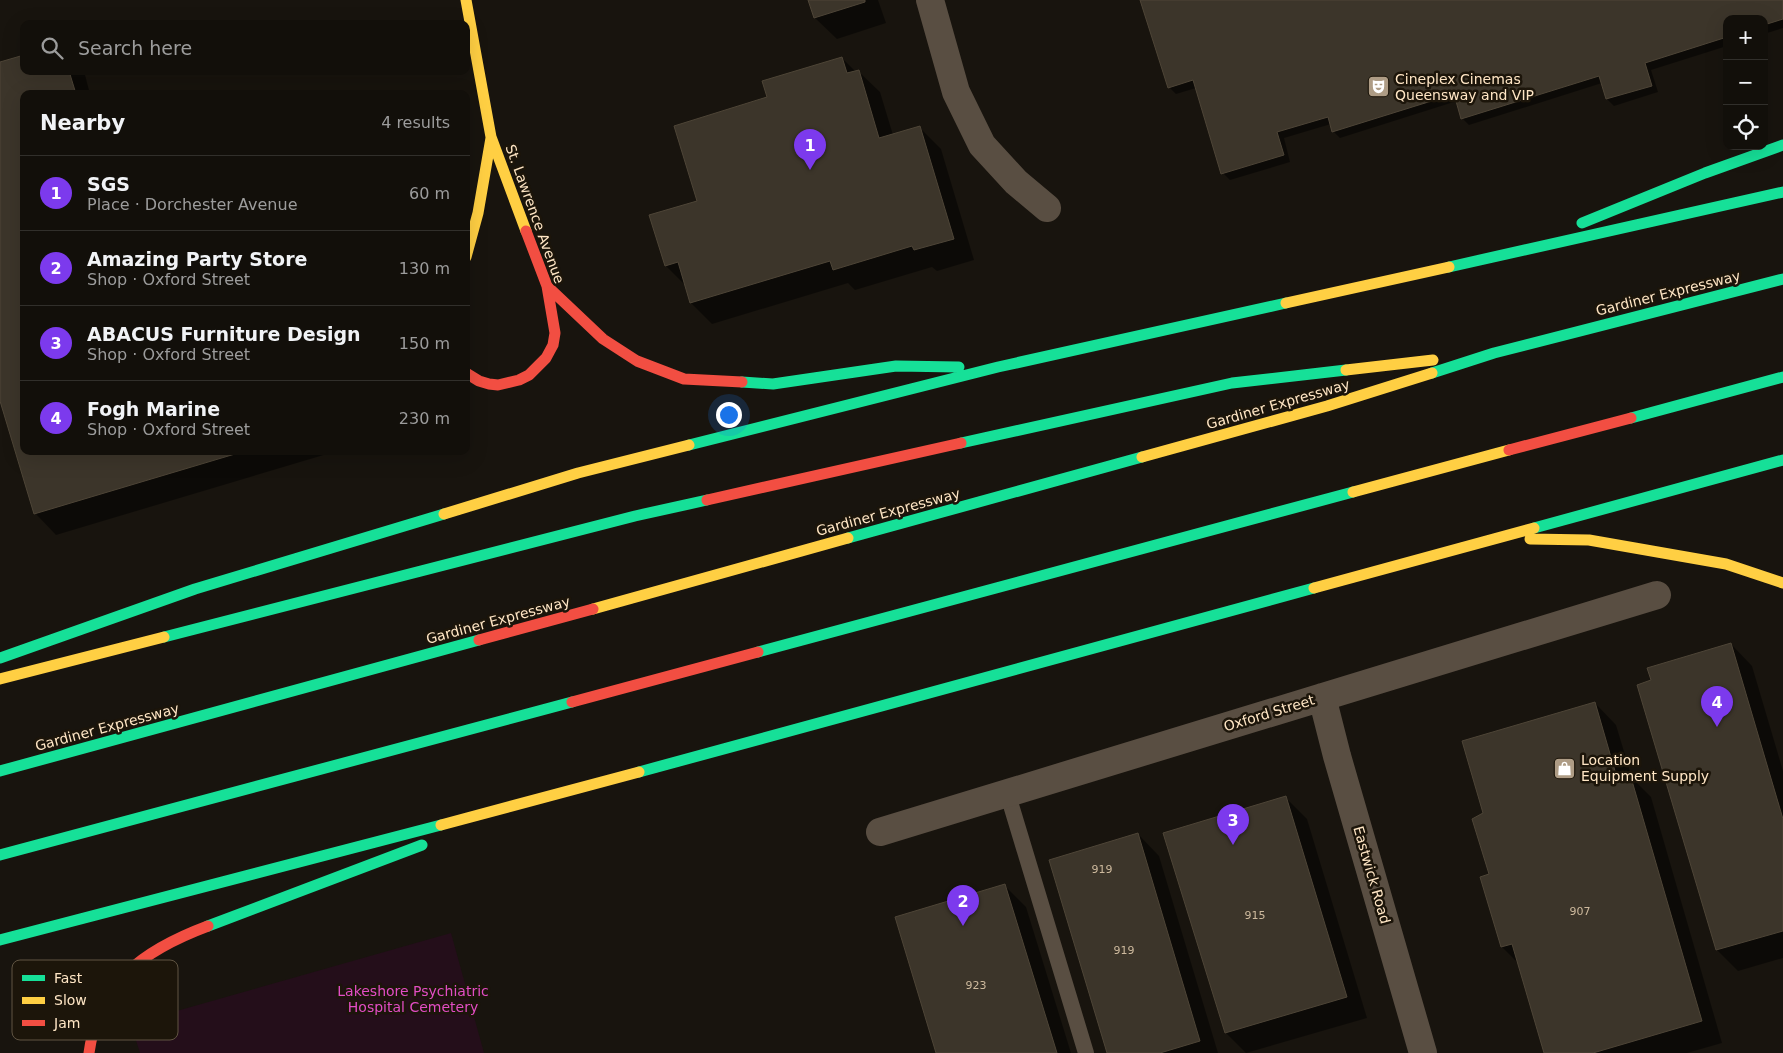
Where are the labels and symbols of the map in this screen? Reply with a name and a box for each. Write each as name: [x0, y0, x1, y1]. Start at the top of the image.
place label: Cineplex Cinemas Queensway and VIP: [1395, 71, 1534, 103]
theatre icon: Cineplex Cinemas Queensway and VIP: [1367, 75, 1391, 99]
pin: 1: [794, 129, 826, 170]
street label: St. Lawrence Avenue: [502, 142, 568, 286]
street label: Gardiner Expressway: [1594, 267, 1742, 319]
street label: Gardiner Expressway: [1204, 376, 1352, 432]
your location: [716, 402, 742, 428]
street label: Gardiner Expressway: [814, 485, 962, 539]
street label: Gardiner Expressway: [424, 593, 572, 647]
pin: 4: [1701, 686, 1733, 727]
street label: Oxford Street: [1222, 691, 1317, 734]
street label: Gardiner Expressway: [33, 700, 181, 754]
place label: Location Equipment Supply: [1581, 752, 1709, 784]
shop icon: Location Equipment Supply: [1553, 756, 1577, 780]
pin: 3: [1217, 804, 1249, 845]
street label: Eastwick Road: [1350, 824, 1394, 926]
house number: 919: [1092, 863, 1113, 876]
pin: 2: [947, 885, 979, 926]
house number: 907: [1570, 905, 1591, 918]
house number: 915: [1245, 909, 1266, 922]
house number: 919: [1114, 944, 1135, 957]
legend: [12, 960, 178, 1040]
text: Fast: [54, 970, 83, 986]
house number: 923: [966, 979, 987, 992]
park label: Lakeshore Psychiatric Hospital Cemetery: [337, 983, 489, 1015]
text: Slow: [54, 992, 87, 1008]
text: Jam: [53, 1015, 80, 1031]

